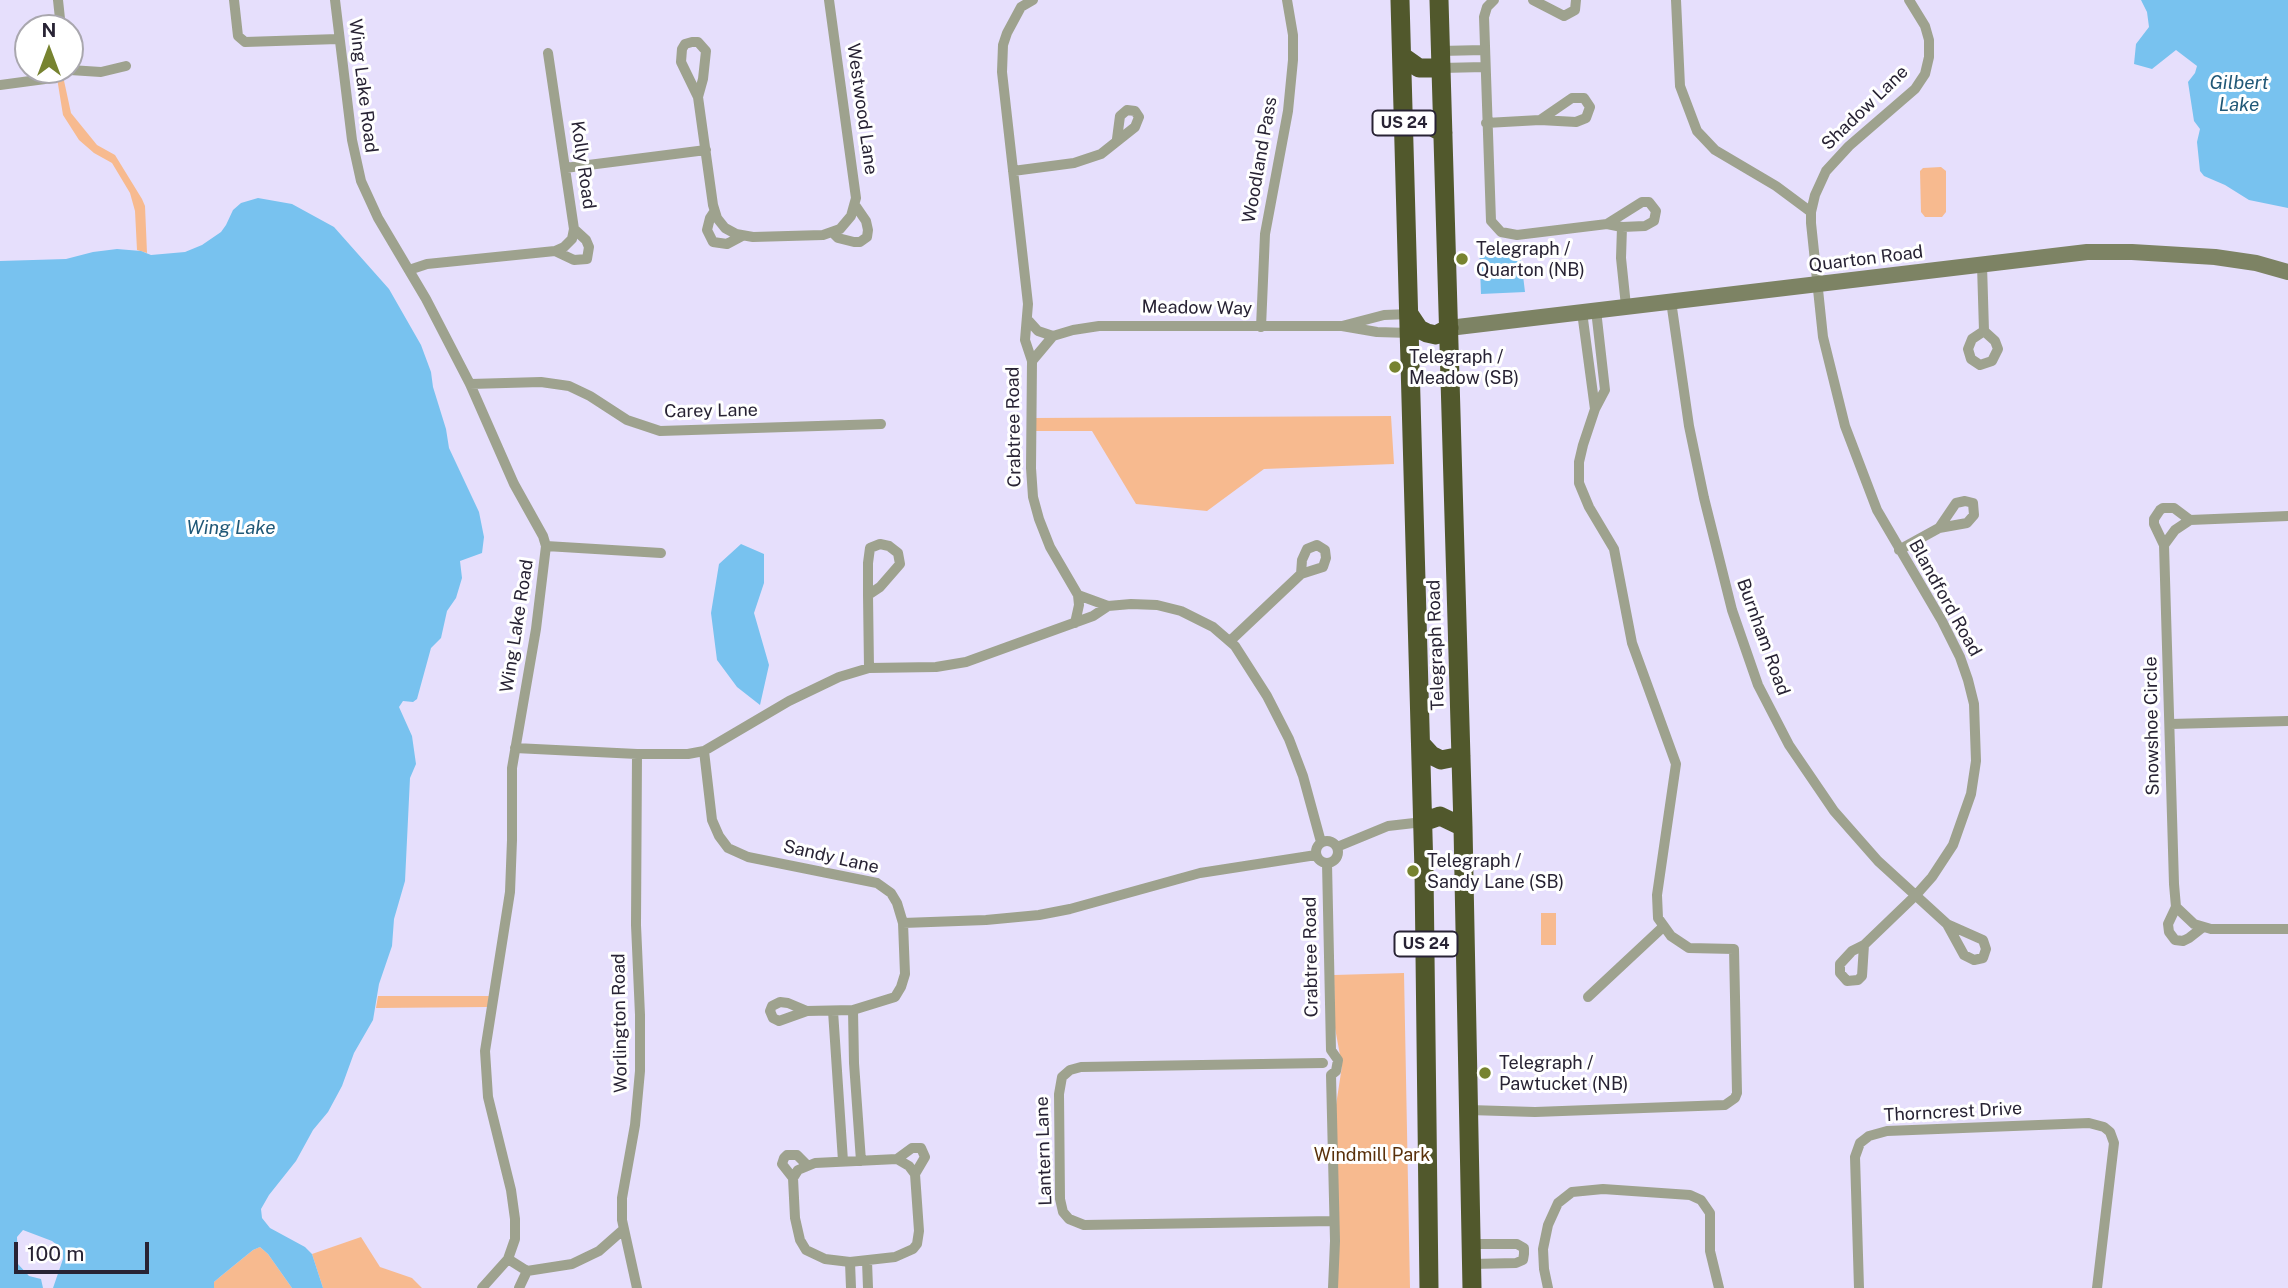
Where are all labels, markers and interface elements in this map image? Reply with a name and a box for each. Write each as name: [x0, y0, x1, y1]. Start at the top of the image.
north arrow: [14, 14, 84, 84]
street label: Wing Lake Road: [344, 18, 382, 154]
text: N: [42, 19, 56, 41]
street label: Westwood Lane: [842, 42, 882, 176]
street label: Shadow Lane: [1817, 61, 1913, 155]
water label: Gilbert Lake: [2209, 72, 2269, 116]
street label: Woodland Pass: [1238, 95, 1282, 225]
road number: US 24: [1372, 111, 1436, 136]
street label: Kolly Road: [566, 120, 600, 210]
place label: Telegraph / Quarton (NB): [1476, 238, 1585, 280]
street label: Quarton Road: [1808, 241, 1924, 277]
marker: Telegraph / Quarton (NB): [1454, 251, 1470, 267]
street label: Meadow Way: [1141, 296, 1253, 320]
place label: Telegraph / Meadow (SB): [1409, 346, 1519, 388]
marker: Telegraph / Meadow (SB): [1387, 359, 1403, 375]
street label: Crabtree Road: [1002, 366, 1026, 488]
street label: Carey Lane: [664, 399, 758, 423]
water label: Wing Lake: [186, 517, 276, 539]
street label: Blandford Road: [1904, 536, 1986, 660]
street label: Wing Lake Road: [496, 558, 538, 694]
street label: Burnham Road: [1732, 576, 1794, 698]
street label: Telegraph Road: [1423, 579, 1449, 711]
street label: Snowshoe Circle: [2140, 656, 2164, 796]
street label: Sandy Lane: [781, 835, 881, 879]
place label: Telegraph / Sandy Lane (SB): [1427, 850, 1564, 892]
marker: Telegraph / Sandy Lane (SB): [1405, 863, 1421, 879]
street label: Crabtree Road: [1299, 896, 1323, 1018]
road number: US 24: [1394, 932, 1458, 956]
street label: Worlington Road: [608, 953, 632, 1093]
place label: Telegraph / Pawtucket (NB): [1499, 1052, 1628, 1094]
marker: Telegraph / Pawtucket (NB): [1477, 1065, 1493, 1081]
street label: Lantern Lane: [1031, 1096, 1057, 1206]
street label: Thorncrest Drive: [1883, 1098, 2023, 1126]
park label: Windmill Park: [1314, 1144, 1430, 1166]
scale bar: [18, 1228, 152, 1272]
text: 100 m: [27, 1241, 84, 1266]

